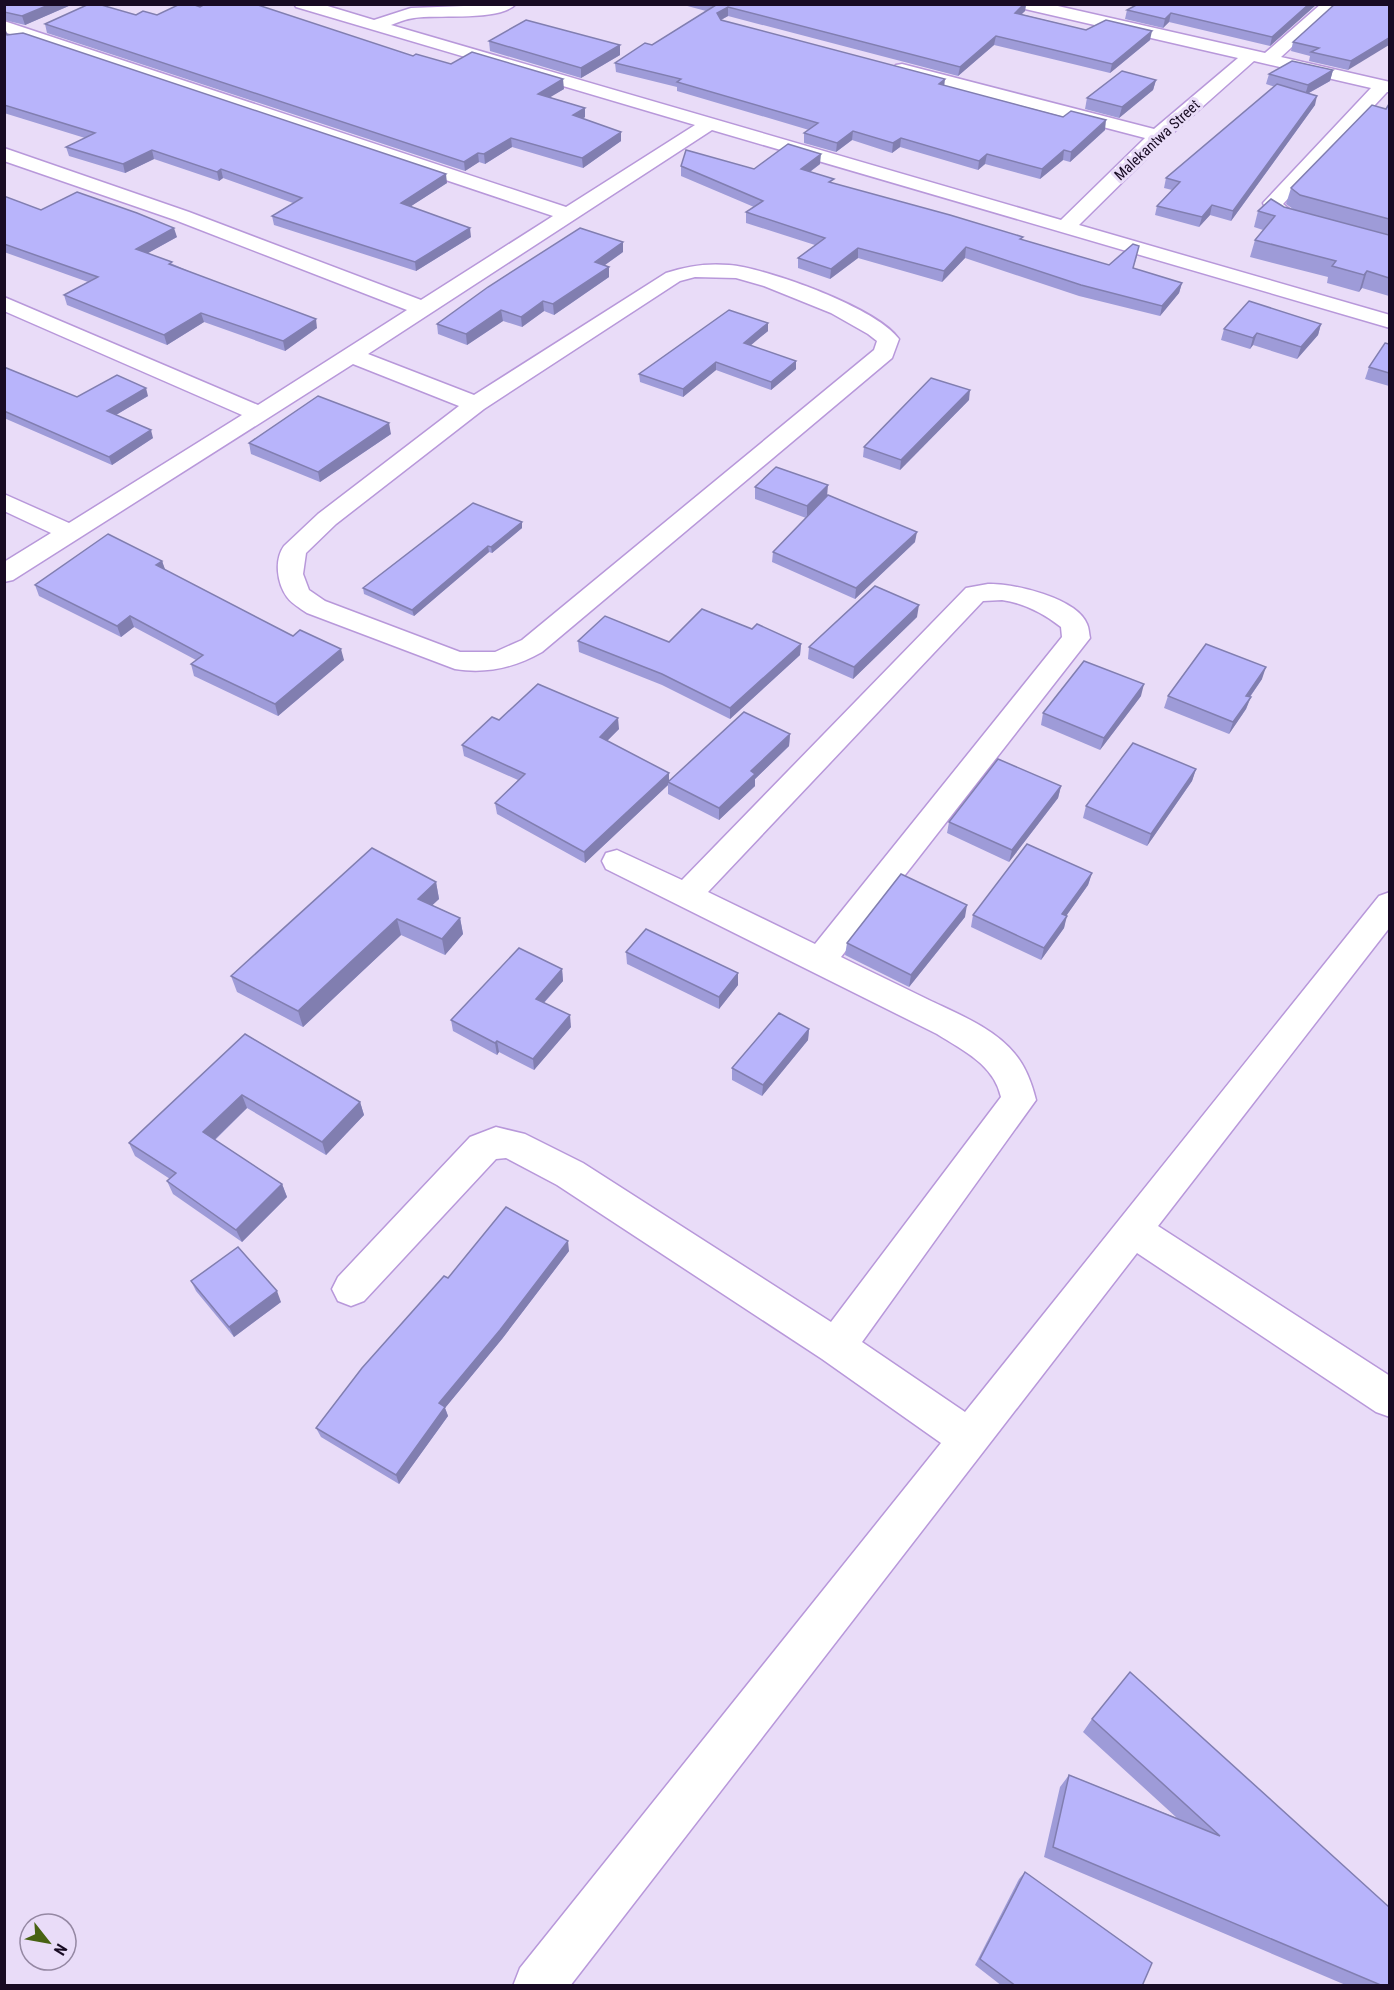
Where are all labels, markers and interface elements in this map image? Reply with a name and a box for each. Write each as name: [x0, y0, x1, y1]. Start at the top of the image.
street label: Malekantwa Street: [1111, 96, 1203, 184]
north arrow: [18, 1912, 78, 1972]
text: N: [50, 1940, 71, 1959]

